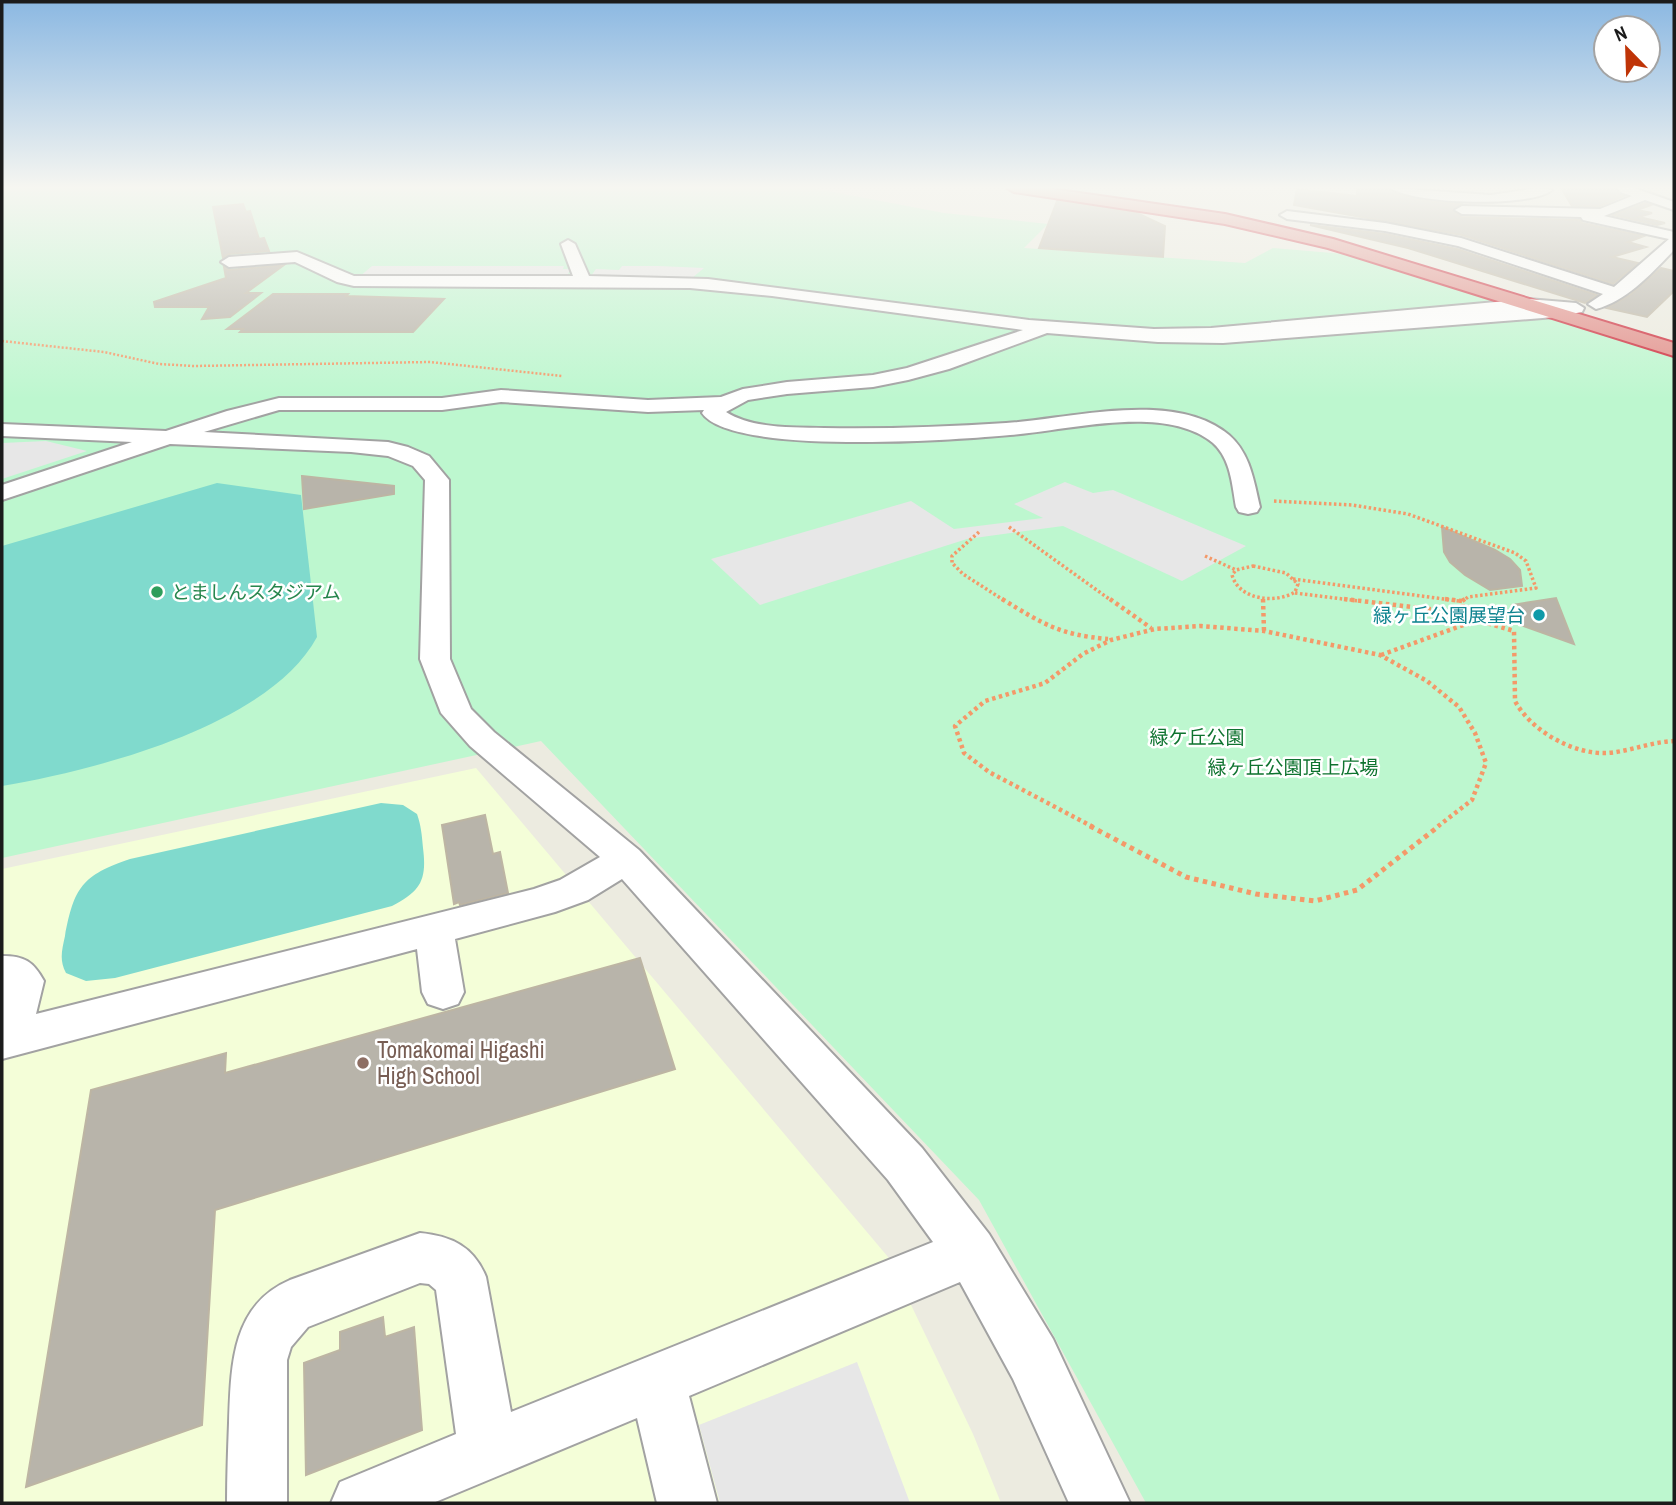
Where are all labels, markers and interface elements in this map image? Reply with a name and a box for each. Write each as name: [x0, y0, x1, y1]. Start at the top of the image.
north arrow: [1592, 14, 1662, 84]
text: N: [1610, 19, 1631, 48]
place label: とましんスタジアム: [171, 579, 341, 605]
marker: とましんスタジアム: [149, 584, 165, 600]
place label: 緑ヶ丘公園展望台: [1373, 602, 1525, 628]
marker: 緑ヶ丘公園展望台: [1531, 607, 1547, 623]
park label: 緑ケ丘公園: [1149, 724, 1245, 750]
park label: 緑ヶ丘公園頂上広場: [1207, 754, 1379, 780]
place label: Tomakomai Higashi High School: [377, 1034, 545, 1091]
marker: Tomakomai Higashi High School: [355, 1055, 371, 1071]

